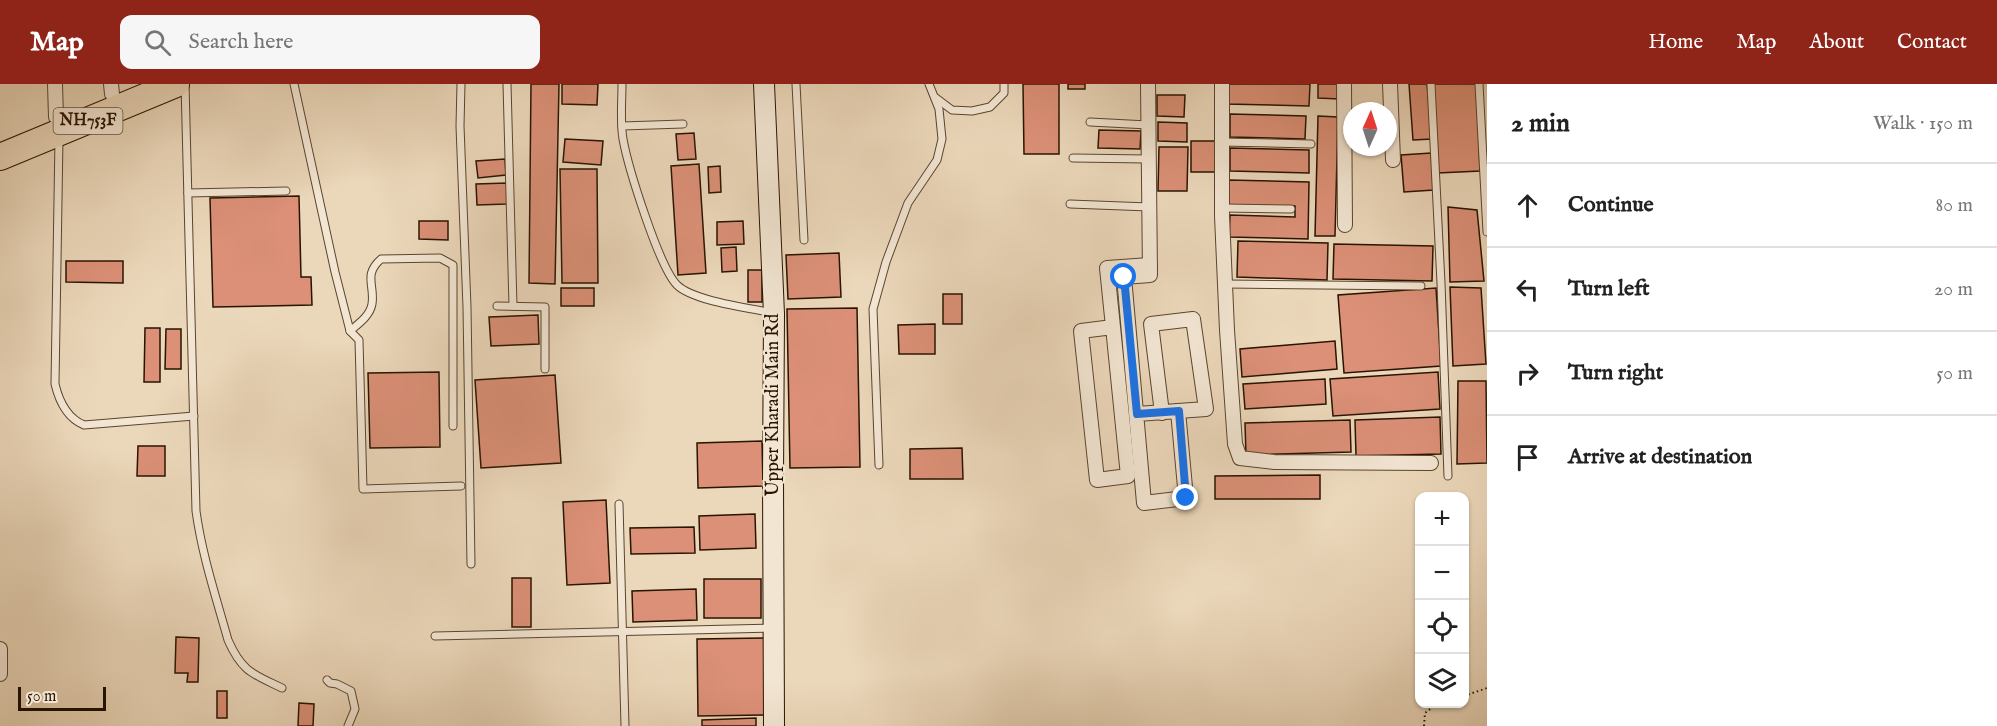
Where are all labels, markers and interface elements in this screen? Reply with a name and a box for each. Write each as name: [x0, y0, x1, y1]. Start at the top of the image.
search box: [120, 15, 540, 69]
text: Map: [30, 25, 84, 60]
icon: search: [141, 26, 174, 59]
text: Search here: [189, 28, 293, 56]
text: Home: [1648, 29, 1703, 56]
text: Map: [1736, 29, 1776, 56]
text: About: [1809, 29, 1864, 56]
text: Contact: [1897, 29, 1967, 56]
north arrow: [1343, 102, 1397, 156]
text: 2 min: [1511, 107, 1570, 140]
road number: NH753F: [54, 108, 122, 134]
text: Walk · 150 m: [1873, 111, 1973, 136]
icon: ahead: [1511, 189, 1544, 222]
text: Continue: [1568, 191, 1654, 219]
text: 80 m: [1936, 193, 1973, 218]
route start: [1110, 263, 1136, 289]
icon: left: [1511, 273, 1544, 306]
text: Turn left: [1568, 275, 1650, 303]
text: 20 m: [1934, 277, 1973, 302]
street label: Upper Kharadi Main Rd: [762, 313, 785, 496]
icon: right: [1511, 357, 1544, 390]
text: Turn right: [1568, 359, 1663, 387]
text: 50 m: [1936, 361, 1973, 386]
icon: arrive: [1511, 441, 1544, 474]
text: Arrive at destination: [1568, 443, 1752, 471]
route end: [1172, 484, 1198, 510]
map controls: [1415, 492, 1469, 708]
button: +: [1415, 492, 1469, 546]
button: −: [1415, 546, 1469, 600]
button: locate: [1415, 600, 1469, 654]
button: layers: [1415, 654, 1469, 708]
scale bar: [18, 684, 106, 712]
text: 50 m: [27, 687, 56, 707]

